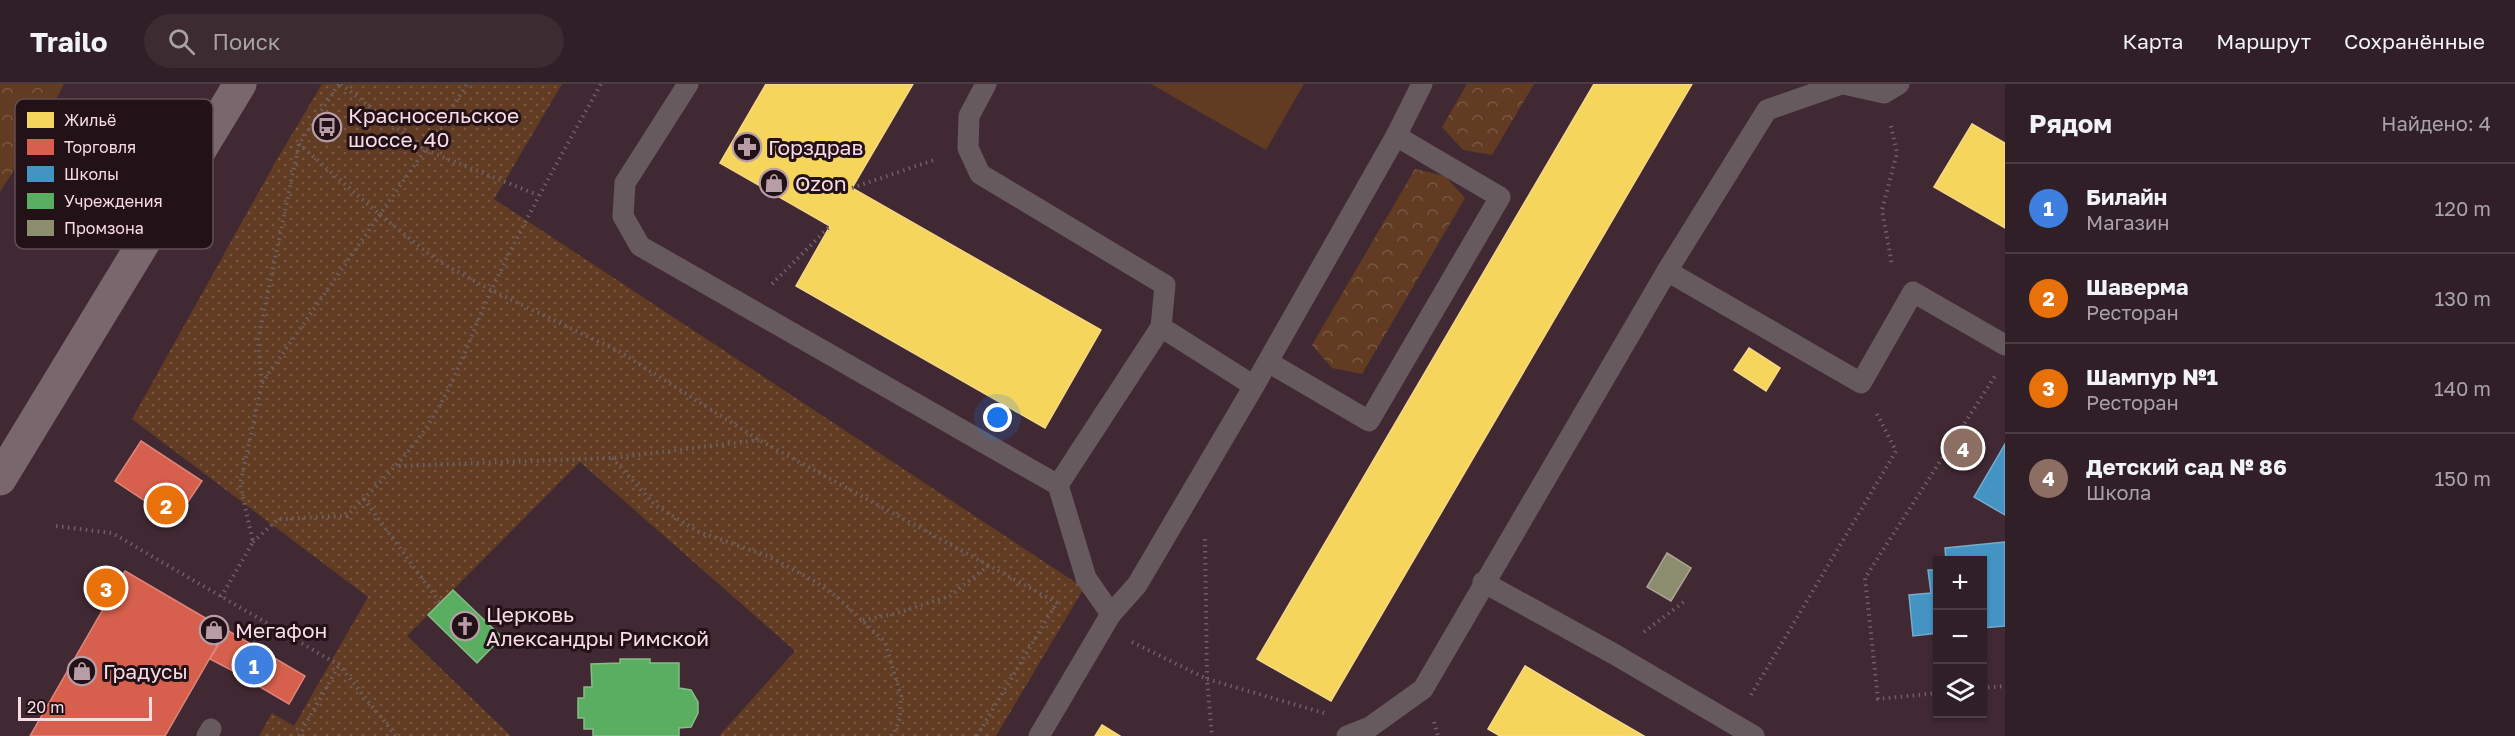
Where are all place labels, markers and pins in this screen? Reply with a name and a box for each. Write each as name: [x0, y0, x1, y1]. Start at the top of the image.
place label: Красносельское шоссе, 40: [348, 102, 519, 152]
bus stop icon: Красносельское шоссе, 40: [311, 111, 343, 143]
pharmacy icon: Горздрав: [731, 131, 763, 163]
place label: Горздрав: [768, 134, 863, 160]
shop icon: Ozon: [758, 167, 790, 199]
place label: Ozon: [795, 170, 847, 196]
pin: 4: [1944, 426, 1982, 470]
pin: 2: [146, 482, 186, 528]
pin: 3: [86, 566, 126, 610]
place label: Церковь Александры Римской: [486, 601, 709, 651]
church icon: Церковь Александры Римской: [449, 610, 481, 642]
shop icon: Мегафон: [198, 614, 230, 646]
place label: Мегафон: [235, 617, 327, 643]
pin: 1: [234, 642, 274, 688]
shop icon: Градусы: [66, 655, 98, 687]
place label: Градусы: [103, 658, 188, 684]

